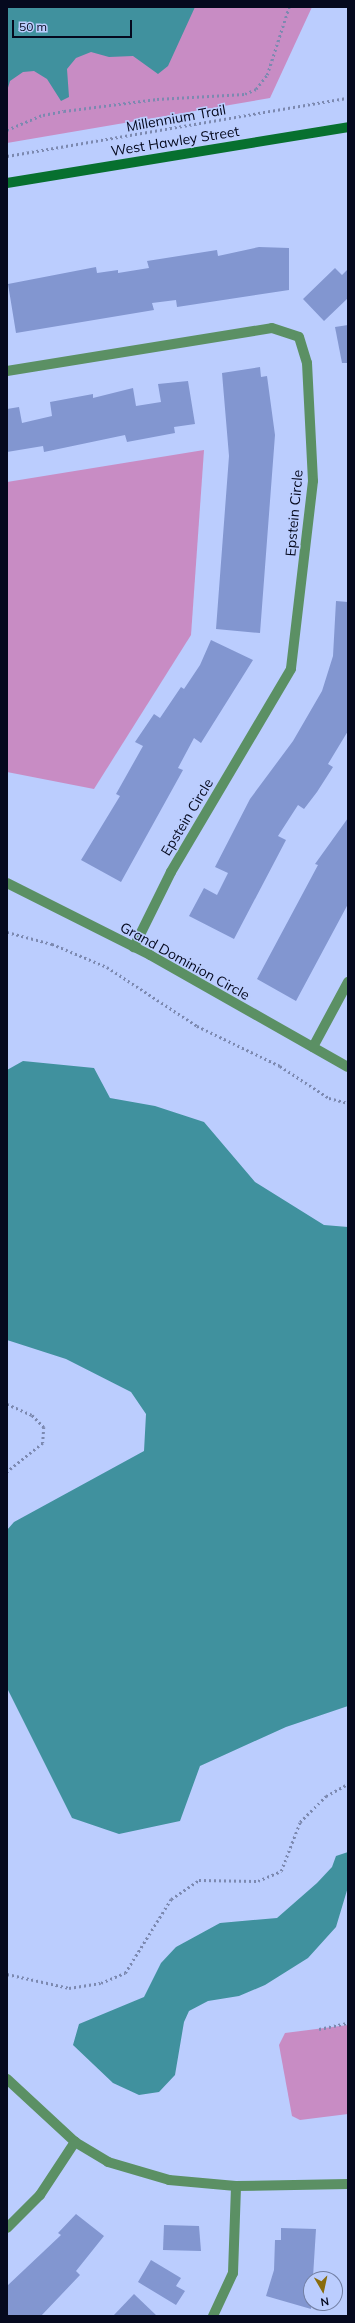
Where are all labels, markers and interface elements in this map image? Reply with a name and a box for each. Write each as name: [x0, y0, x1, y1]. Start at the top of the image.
scale bar: [14, 12, 134, 38]
text: 50 m: [19, 19, 47, 34]
street label: Millennium Trail: [125, 101, 227, 135]
street label: West Hawley Street: [110, 123, 240, 159]
street label: Epstein Circle: [282, 469, 306, 557]
street label: Epstein Circle: [157, 775, 217, 859]
street label: Grand Dominion Circle: [117, 918, 253, 1004]
north arrow: [303, 2271, 343, 2311]
text: N: [320, 2294, 330, 2309]

